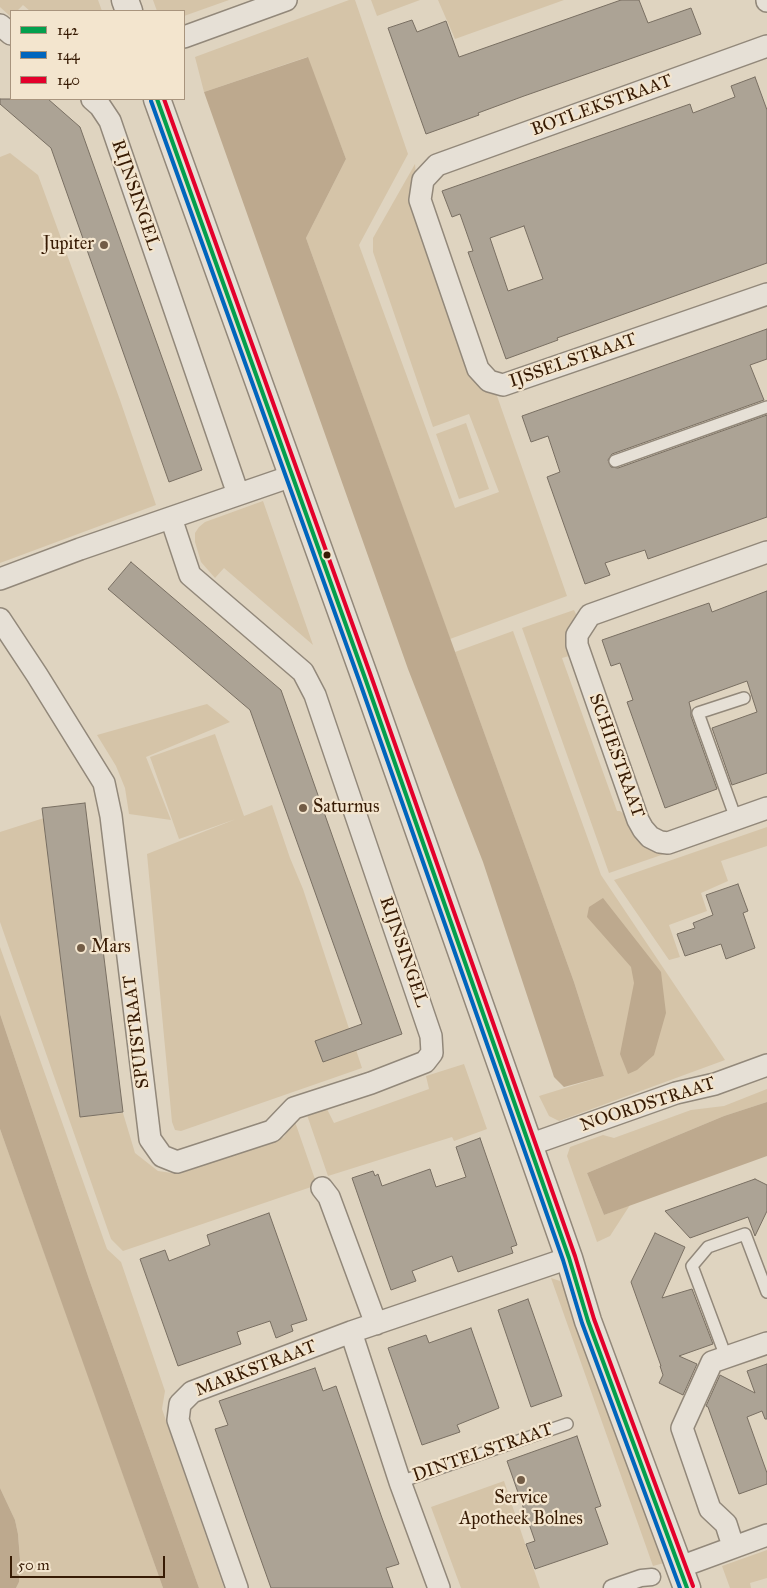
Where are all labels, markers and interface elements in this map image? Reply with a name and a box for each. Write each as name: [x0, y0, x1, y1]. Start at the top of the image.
legend: [10, 10, 185, 100]
text: 142: [57, 21, 79, 39]
text: 144: [57, 46, 80, 64]
street label: BOTLEKSTRAAT: [529, 70, 675, 142]
text: 140: [57, 71, 80, 89]
street label: RIJNSINGEL: [106, 137, 164, 253]
place label: Jupiter: [43, 234, 94, 256]
marker: Jupiter: [98, 239, 110, 251]
street label: IJSSELSTRAAT: [507, 329, 639, 393]
unlabelled marker: [322, 550, 332, 560]
street label: SCHIESTRAAT: [584, 691, 648, 821]
place label: Saturnus: [313, 797, 379, 819]
marker: Saturnus: [297, 802, 309, 814]
street label: RIJNSINGEL: [374, 894, 432, 1010]
place label: Mars: [91, 937, 130, 959]
marker: Mars: [75, 942, 87, 954]
street label: SPUISTRAAT: [119, 974, 155, 1090]
street label: NOORDSTRAAT: [578, 1073, 718, 1137]
street label: MARKSTRAAT: [193, 1336, 319, 1402]
street label: DINTELSTRAAT: [410, 1419, 556, 1487]
marker: Service Apotheek Bolnes: [515, 1474, 527, 1486]
place label: Service Apotheek Bolnes: [459, 1488, 583, 1530]
scale bar: [12, 1546, 168, 1578]
text: 50 m: [18, 1556, 50, 1574]

